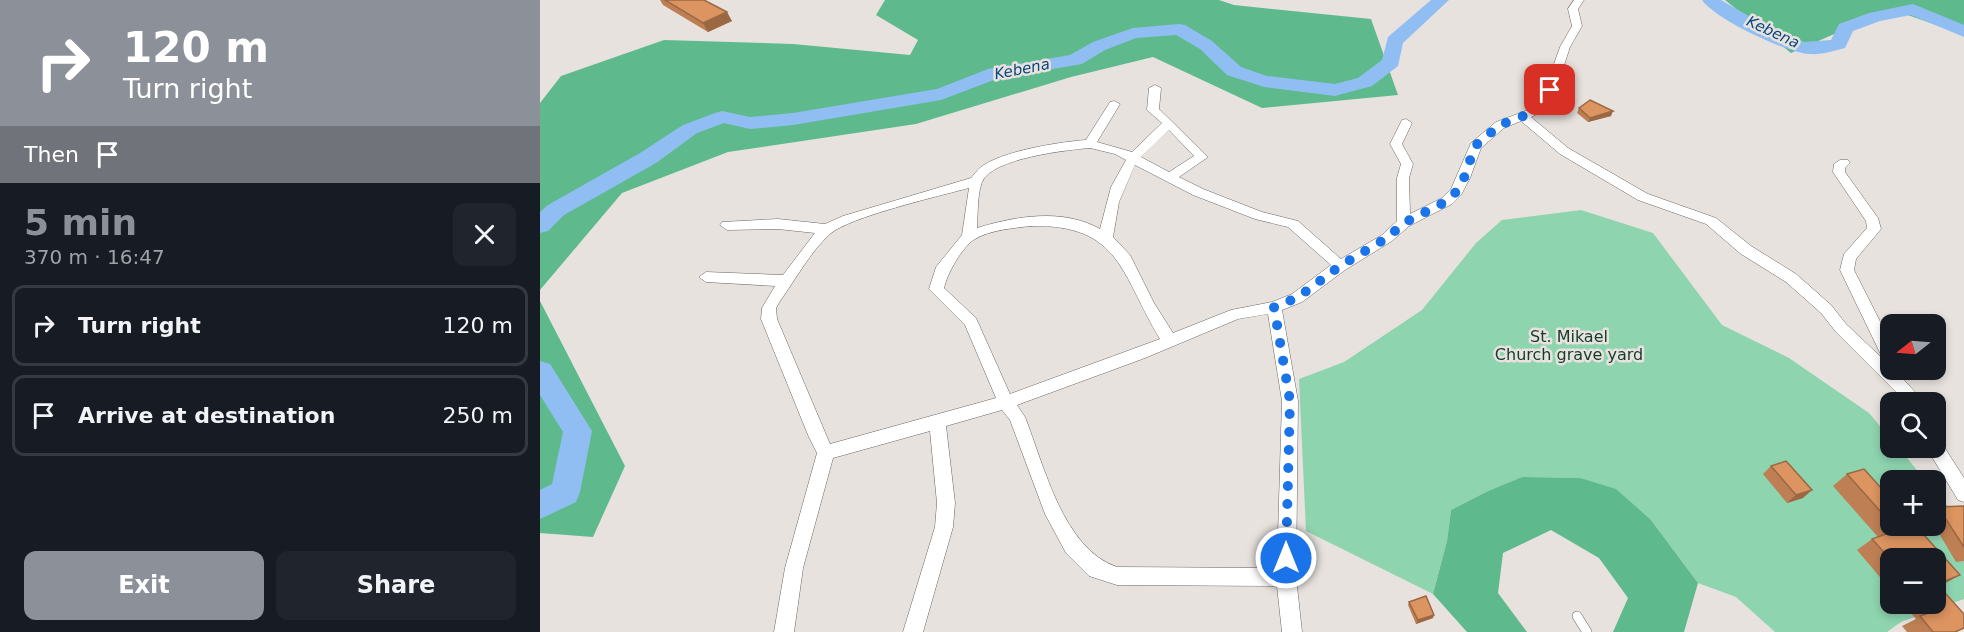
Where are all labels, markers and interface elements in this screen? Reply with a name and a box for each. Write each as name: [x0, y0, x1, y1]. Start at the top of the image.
water label: Kebena: [1744, 12, 1802, 52]
text: 120 m: [123, 23, 269, 72]
icon: right: [24, 24, 102, 102]
water label: Kebena: [993, 55, 1051, 83]
pin: [1524, 64, 1575, 115]
text: Turn right: [123, 73, 252, 104]
icon: arrive: [1533, 73, 1566, 106]
icon: arrive: [91, 138, 124, 171]
text: Then: [24, 142, 79, 167]
text: 5 min: [24, 202, 137, 243]
button: close: [453, 203, 516, 266]
text: 370 m · 16:47: [24, 245, 165, 269]
icon: right: [27, 309, 60, 342]
text: Turn right: [78, 313, 201, 338]
text: 120 m: [443, 313, 513, 338]
north arrow: [1880, 314, 1946, 380]
map controls: [1880, 314, 1946, 614]
park label: St. Mikael Church grave yard: [1495, 327, 1643, 364]
button: search: [1880, 392, 1946, 458]
icon: arrive: [27, 399, 60, 432]
text: Arrive at destination: [78, 403, 335, 428]
text: 250 m: [443, 403, 513, 428]
button: +: [1880, 470, 1946, 536]
position arrow: [1254, 526, 1318, 590]
button: −: [1880, 548, 1946, 614]
button: Exit: [24, 551, 264, 620]
button: Share: [276, 551, 516, 620]

